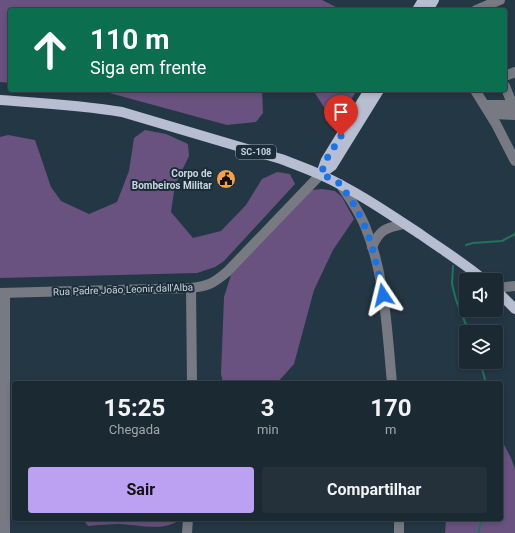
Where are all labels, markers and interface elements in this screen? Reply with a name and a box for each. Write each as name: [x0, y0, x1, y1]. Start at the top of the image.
text: 110 m: [90, 23, 169, 56]
icon: ahead: [24, 24, 76, 76]
text: Siga em frente: [90, 57, 206, 78]
pin: [324, 95, 358, 136]
icon: arrive: [330, 101, 352, 123]
road number: SC-108: [236, 145, 276, 159]
place label: Corpo de Bombeiros Militar: [132, 168, 213, 191]
public building icon: Corpo de Bombeiros Militar: [215, 168, 237, 190]
map controls: [459, 273, 503, 369]
button: sound: [459, 273, 503, 317]
position arrow: [362, 274, 404, 316]
street label: Rua Padre João Leonir dall'Alba: [53, 282, 193, 297]
button: layers: [459, 325, 503, 369]
text: 15:25: [104, 394, 165, 422]
text: 3: [261, 394, 275, 422]
text: 170: [370, 394, 411, 422]
text: Chegada: [109, 422, 160, 437]
text: min: [257, 422, 279, 437]
text: m: [385, 422, 397, 437]
button: Sair: [28, 467, 254, 513]
button: Compartilhar: [262, 467, 487, 513]

